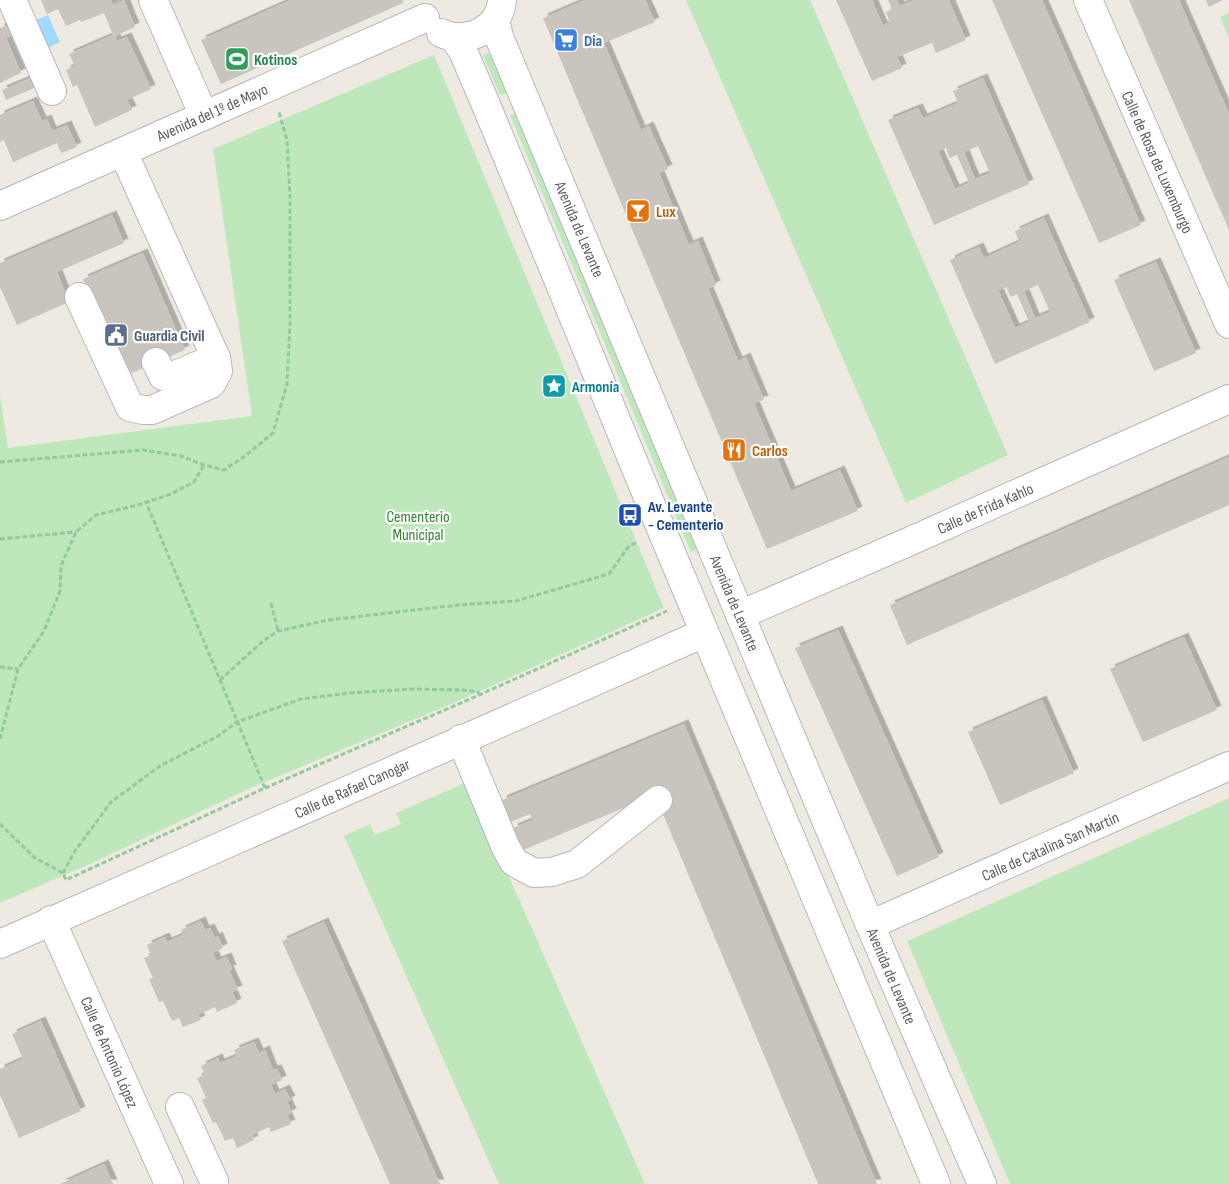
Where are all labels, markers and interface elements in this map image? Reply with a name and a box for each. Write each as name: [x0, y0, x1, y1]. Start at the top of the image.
supermarket icon: Dia: [553, 27, 579, 53]
place label: Dia: [584, 32, 602, 51]
sports icon: Kotinos: [224, 46, 250, 72]
place label: Kotinos: [254, 51, 297, 70]
street label: Avenida del 1º de Mayo: [153, 80, 271, 147]
street label: Calle de Rosa de Luxemburgo: [1117, 89, 1197, 237]
street label: Avenida de Levante: [549, 178, 607, 280]
bar icon: Lux: [625, 198, 651, 224]
place label: Lux: [656, 203, 676, 222]
public building icon: Guardia Civil: [103, 322, 129, 348]
place label: Guardia Civil: [134, 327, 205, 346]
place icon: Armonía: [541, 373, 567, 399]
place label: Armonía: [571, 378, 619, 397]
restaurant icon: Carlos: [721, 437, 747, 463]
place label: Carlos: [752, 442, 788, 461]
street label: Calle de Frida Kahlo: [935, 480, 1037, 539]
place label: Av. Levante - Cementerio: [647, 498, 723, 535]
bus stop icon: Av. Levante - Cementerio: [617, 502, 643, 528]
park label: Cementerio Municipal: [386, 508, 450, 545]
street label: Avenida de Levante: [704, 552, 762, 654]
street label: Calle de Rafael Canogar: [292, 755, 414, 823]
street label: Calle de Catalina San Martín: [979, 809, 1122, 886]
street label: Avenida de Levante: [861, 925, 919, 1027]
street label: Calle de Antonio López: [76, 994, 142, 1111]

